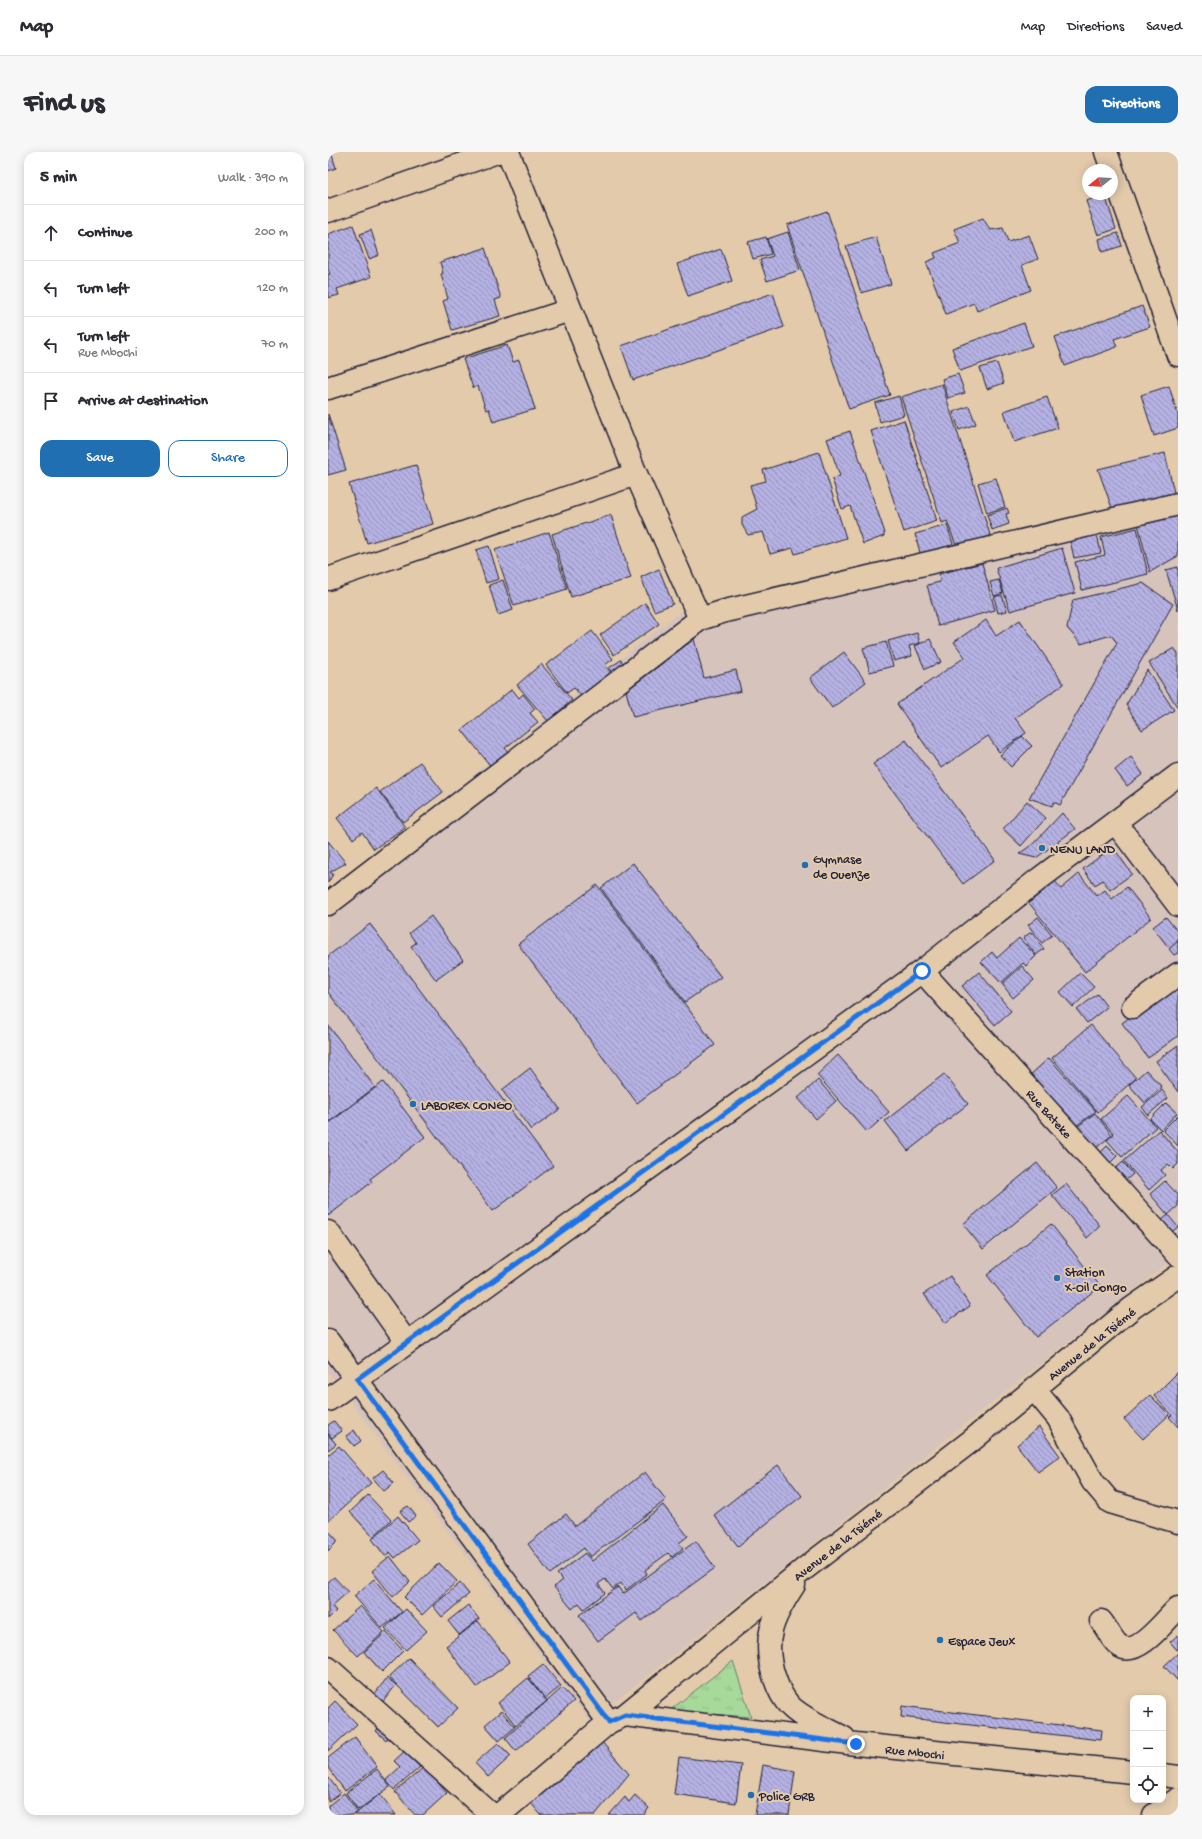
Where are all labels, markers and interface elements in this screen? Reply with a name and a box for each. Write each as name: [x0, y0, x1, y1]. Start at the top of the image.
text: Map: [20, 16, 53, 39]
text: Map: [1021, 19, 1045, 36]
text: Directions: [1067, 19, 1124, 36]
text: Saved: [1146, 19, 1182, 36]
button: Directions: [1085, 86, 1178, 123]
text: Find us: [24, 88, 104, 121]
north arrow: [1082, 164, 1118, 200]
text: 5 min: [40, 168, 77, 188]
text: Walk · 390 m: [218, 171, 288, 186]
icon: ahead: [40, 222, 62, 244]
text: Continue: [78, 224, 132, 242]
text: 200 m: [255, 225, 288, 240]
icon: left: [40, 278, 62, 300]
text: Turn left: [78, 280, 129, 298]
text: 120 m: [257, 281, 288, 296]
text: Turn left: [78, 328, 129, 346]
icon: left: [40, 334, 62, 356]
text: 70 m: [262, 337, 288, 352]
text: Rue Mbochi: [78, 346, 138, 361]
icon: arrive: [40, 390, 62, 412]
text: Arrive at destination: [78, 392, 208, 410]
button: Save: [40, 440, 160, 477]
button: Share: [168, 440, 288, 477]
marker: NENU LAND: [1037, 843, 1047, 853]
place label: NENU LAND: [1050, 843, 1116, 858]
place label: Gymnase de Ouenze: [813, 853, 870, 883]
marker: Gymnase de Ouenze: [800, 860, 810, 870]
route start: [913, 962, 931, 980]
street label: Rue Bateke: [1022, 1087, 1074, 1143]
marker: LABOREX CONGO: [408, 1099, 418, 1109]
place label: LABOREX CONGO: [421, 1099, 512, 1114]
place label: Station X-Oil Congo: [1064, 1266, 1127, 1296]
marker: Station X-Oil Congo: [1052, 1273, 1062, 1283]
street label: Avenue de la Tsiémé: [1046, 1305, 1139, 1385]
street label: Avenue de la Tsiémé: [791, 1507, 886, 1585]
marker: Espace Jeux: [935, 1635, 945, 1645]
place label: Espace Jeux: [948, 1635, 1015, 1650]
map controls: [1130, 1695, 1166, 1803]
button: +: [1130, 1695, 1166, 1731]
button: −: [1130, 1731, 1166, 1767]
route end: [847, 1735, 865, 1753]
street label: Rue Mbochi: [884, 1743, 945, 1764]
button: locate: [1130, 1767, 1166, 1803]
marker: Police GRB: [746, 1790, 756, 1800]
place label: Police GRB: [758, 1790, 815, 1805]

